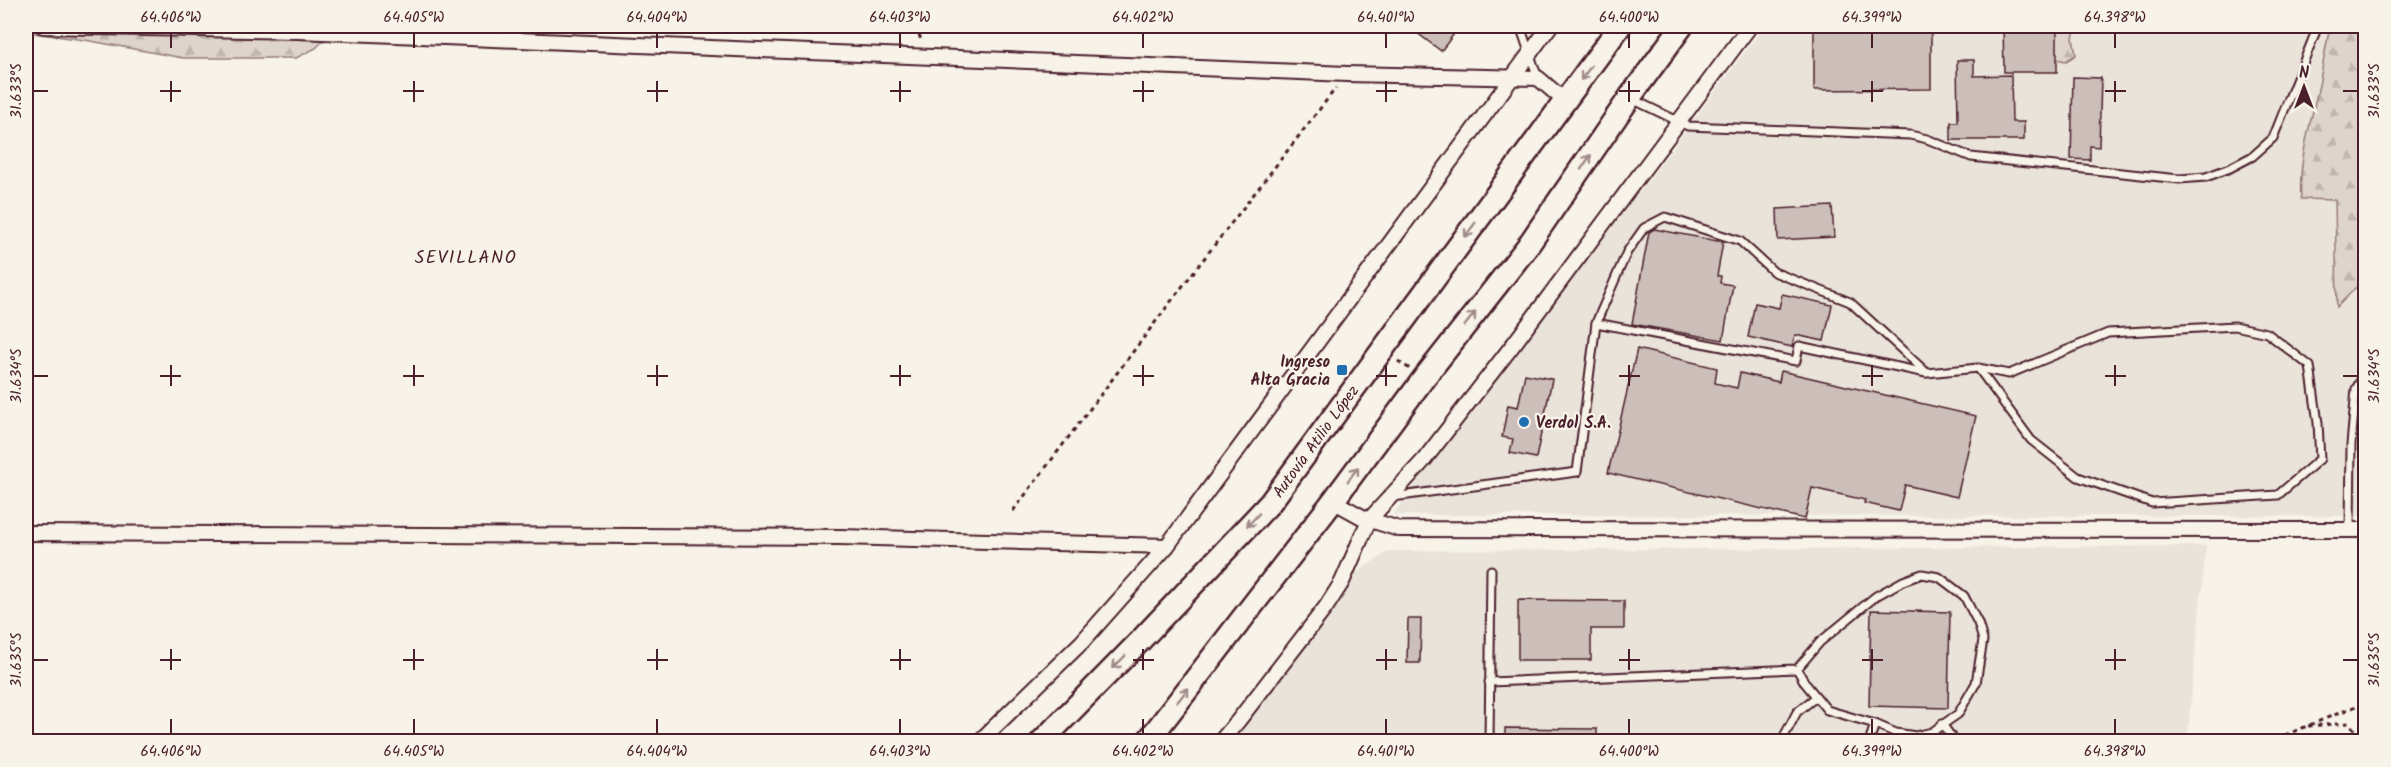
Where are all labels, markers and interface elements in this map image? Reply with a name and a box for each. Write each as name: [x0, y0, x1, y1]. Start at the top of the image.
text: 64.406°W: [140, 6, 202, 30]
text: 64.405°W: [384, 6, 445, 30]
text: 64.404°W: [626, 6, 688, 30]
text: 64.403°W: [869, 6, 931, 30]
text: 64.402°W: [1112, 6, 1174, 30]
text: 64.401°W: [1357, 6, 1415, 30]
text: 64.400°W: [1599, 6, 1659, 30]
text: 64.399°W: [1842, 6, 1902, 30]
text: 64.398°W: [2084, 6, 2146, 30]
north arrow: [2274, 57, 2334, 117]
text: N: [2299, 61, 2309, 86]
text: 31.633°S: [5, 63, 29, 119]
text: 31.633°S: [2363, 63, 2387, 119]
one-way arrow: [1579, 64, 1592, 80]
one-way arrow: [1580, 154, 1592, 170]
one-way arrow: [1464, 221, 1476, 237]
district label: SEVILLANO: [415, 244, 517, 273]
one-way arrow: [1464, 311, 1477, 327]
text: 31.634°S: [5, 348, 29, 404]
text: 31.634°S: [2363, 348, 2387, 404]
place label: Ingreso Alta Gracia: [1250, 350, 1330, 393]
marker: Ingreso Alta Gracia: [1335, 363, 1349, 377]
street label: Autovía Atilio López: [1267, 380, 1366, 504]
place label: Verdol S.A.: [1536, 411, 1611, 436]
marker: Verdol S.A.: [1517, 415, 1531, 429]
one-way arrow: [1347, 467, 1359, 483]
one-way arrow: [1246, 513, 1260, 528]
text: 31.635°S: [5, 633, 29, 687]
text: 31.635°S: [2363, 633, 2387, 687]
one-way arrow: [1112, 655, 1126, 670]
one-way arrow: [1176, 688, 1189, 704]
text: 64.406°W: [140, 740, 202, 764]
text: 64.405°W: [384, 740, 445, 764]
text: 64.404°W: [626, 740, 688, 764]
text: 64.403°W: [869, 740, 931, 764]
text: 64.402°W: [1112, 740, 1174, 764]
text: 64.401°W: [1357, 740, 1415, 764]
text: 64.400°W: [1599, 740, 1659, 764]
text: 64.399°W: [1842, 740, 1902, 764]
text: 64.398°W: [2084, 740, 2146, 764]

